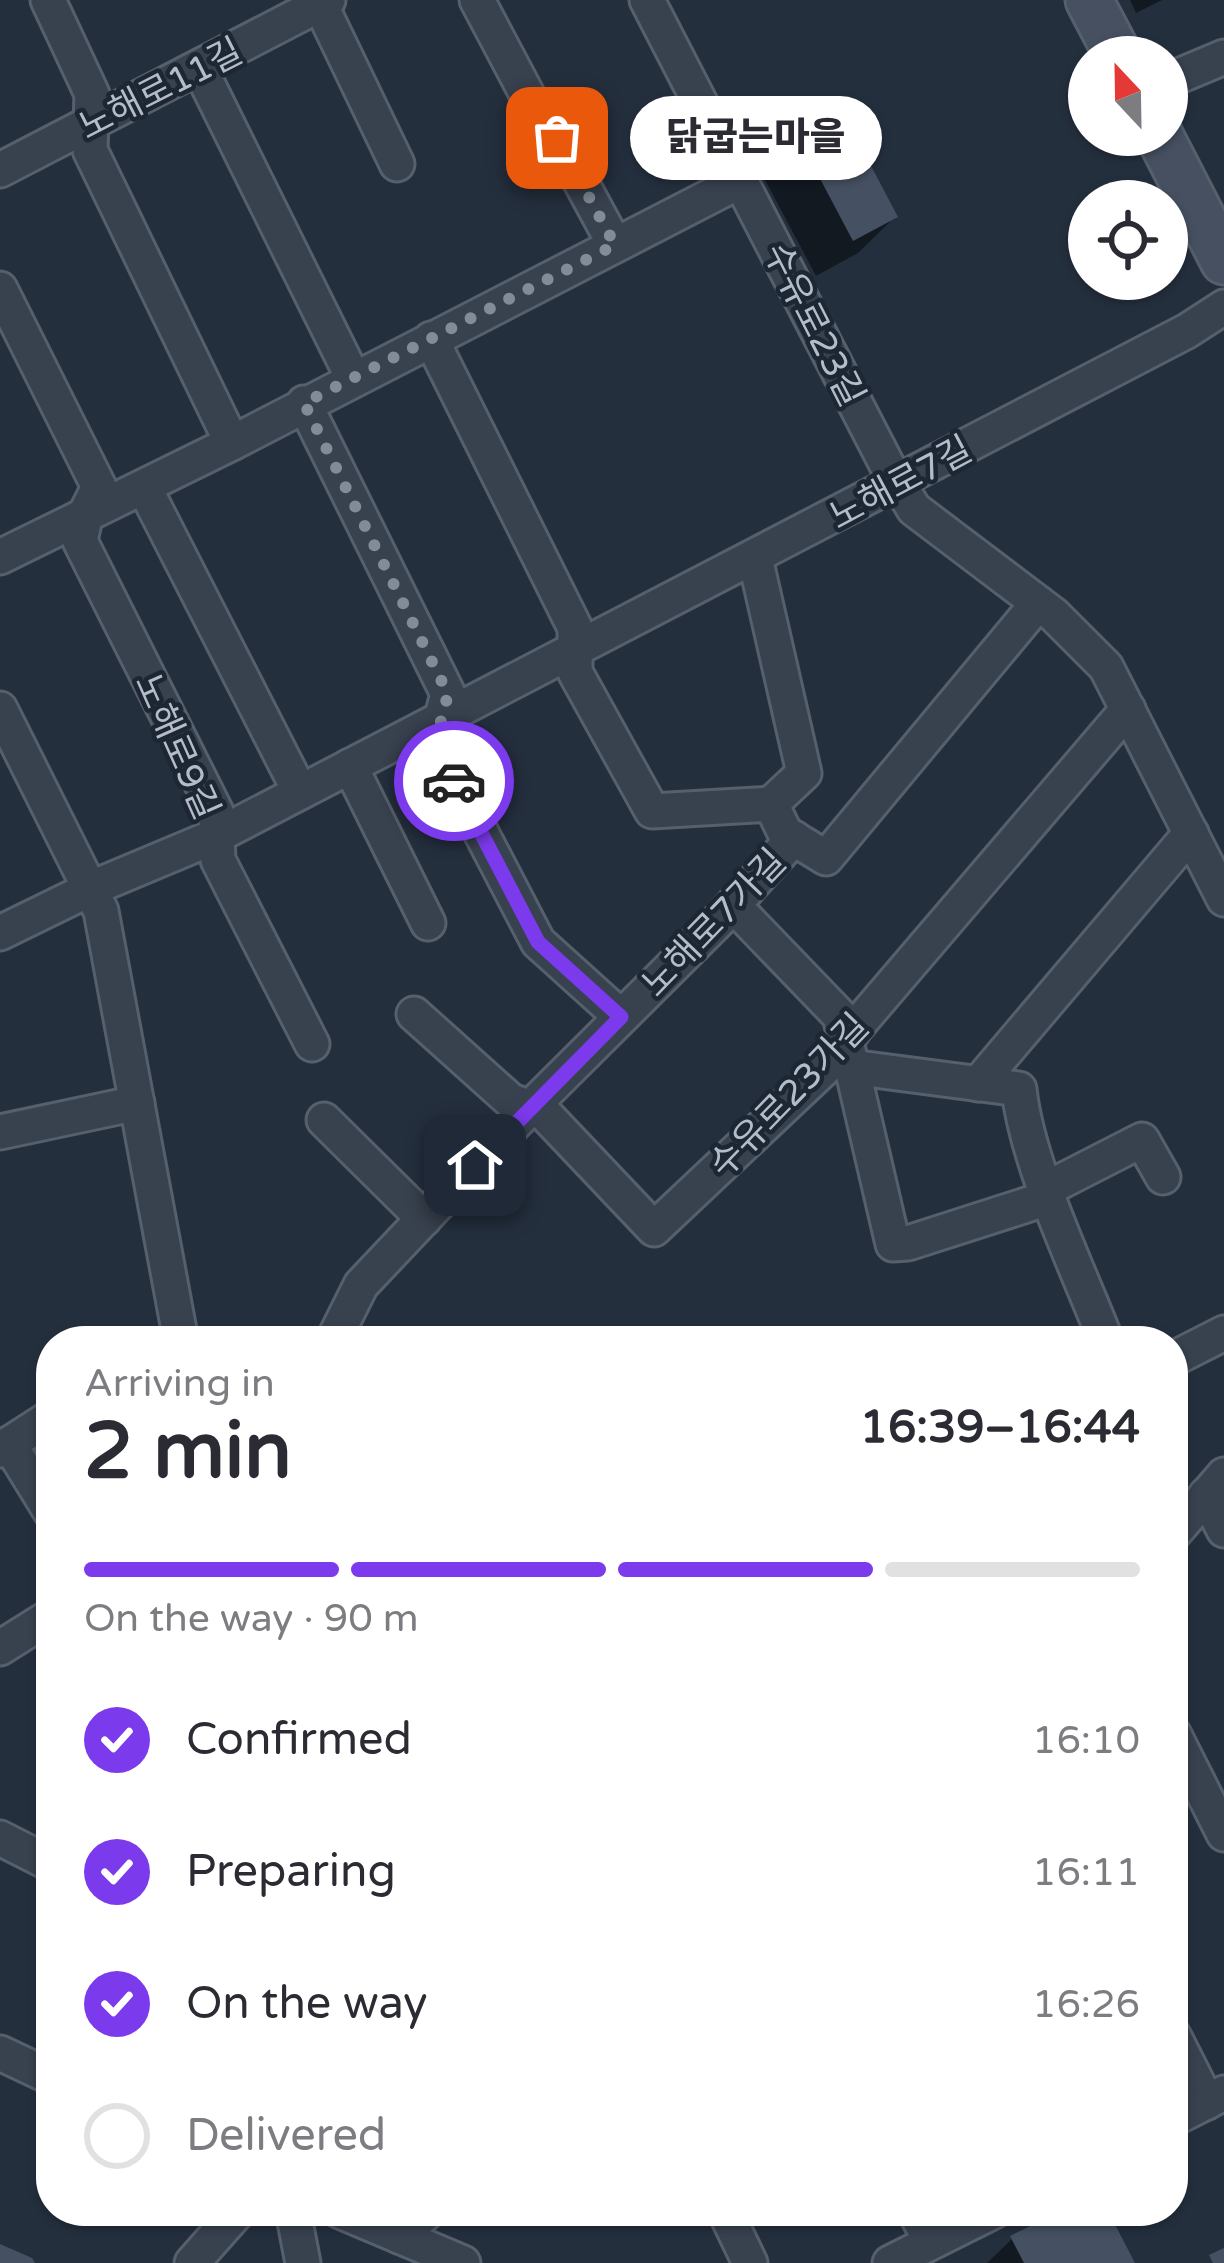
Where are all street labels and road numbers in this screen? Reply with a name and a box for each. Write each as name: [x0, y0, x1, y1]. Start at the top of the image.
street label: 노해로11길: [72, 30, 250, 149]
street label: 수유로23길: [754, 236, 873, 414]
street label: 노해로7길: [822, 428, 979, 539]
street label: 노해로9길: [125, 667, 228, 826]
street label: 노해로7가길: [633, 840, 795, 1006]
street label: 수유로23가길: [700, 1005, 878, 1187]

